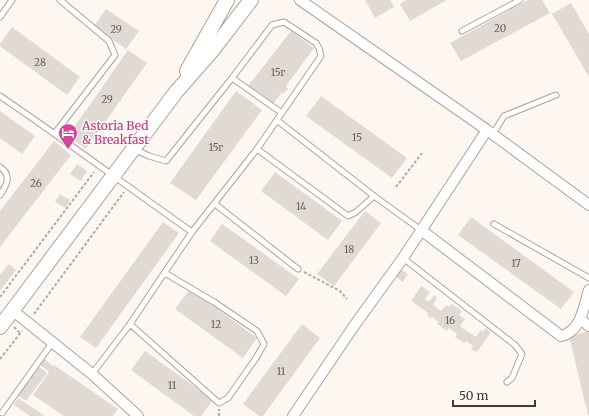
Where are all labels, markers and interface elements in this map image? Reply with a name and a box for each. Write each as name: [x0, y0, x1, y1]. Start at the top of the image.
house number: 20: [494, 22, 506, 35]
house number: 29: [110, 23, 122, 36]
house number: 28: [34, 56, 46, 69]
house number: 15г: [271, 66, 285, 79]
house number: 29: [101, 93, 113, 106]
place label: Astoria Bed & Breakfast: [81, 118, 149, 147]
hotel icon: Astoria Bed & Breakfast: [57, 122, 79, 150]
house number: 15: [352, 131, 362, 144]
house number: 15г: [209, 141, 223, 154]
house number: 26: [30, 177, 42, 190]
house number: 14: [296, 200, 306, 213]
house number: 18: [344, 243, 354, 256]
house number: 13: [249, 254, 259, 267]
house number: 17: [511, 257, 521, 270]
house number: 16: [445, 314, 455, 327]
house number: 12: [211, 318, 221, 331]
house number: 11: [277, 365, 286, 378]
house number: 11: [168, 379, 177, 392]
scale bar: [453, 382, 535, 408]
text: 50 m: [459, 388, 488, 403]

